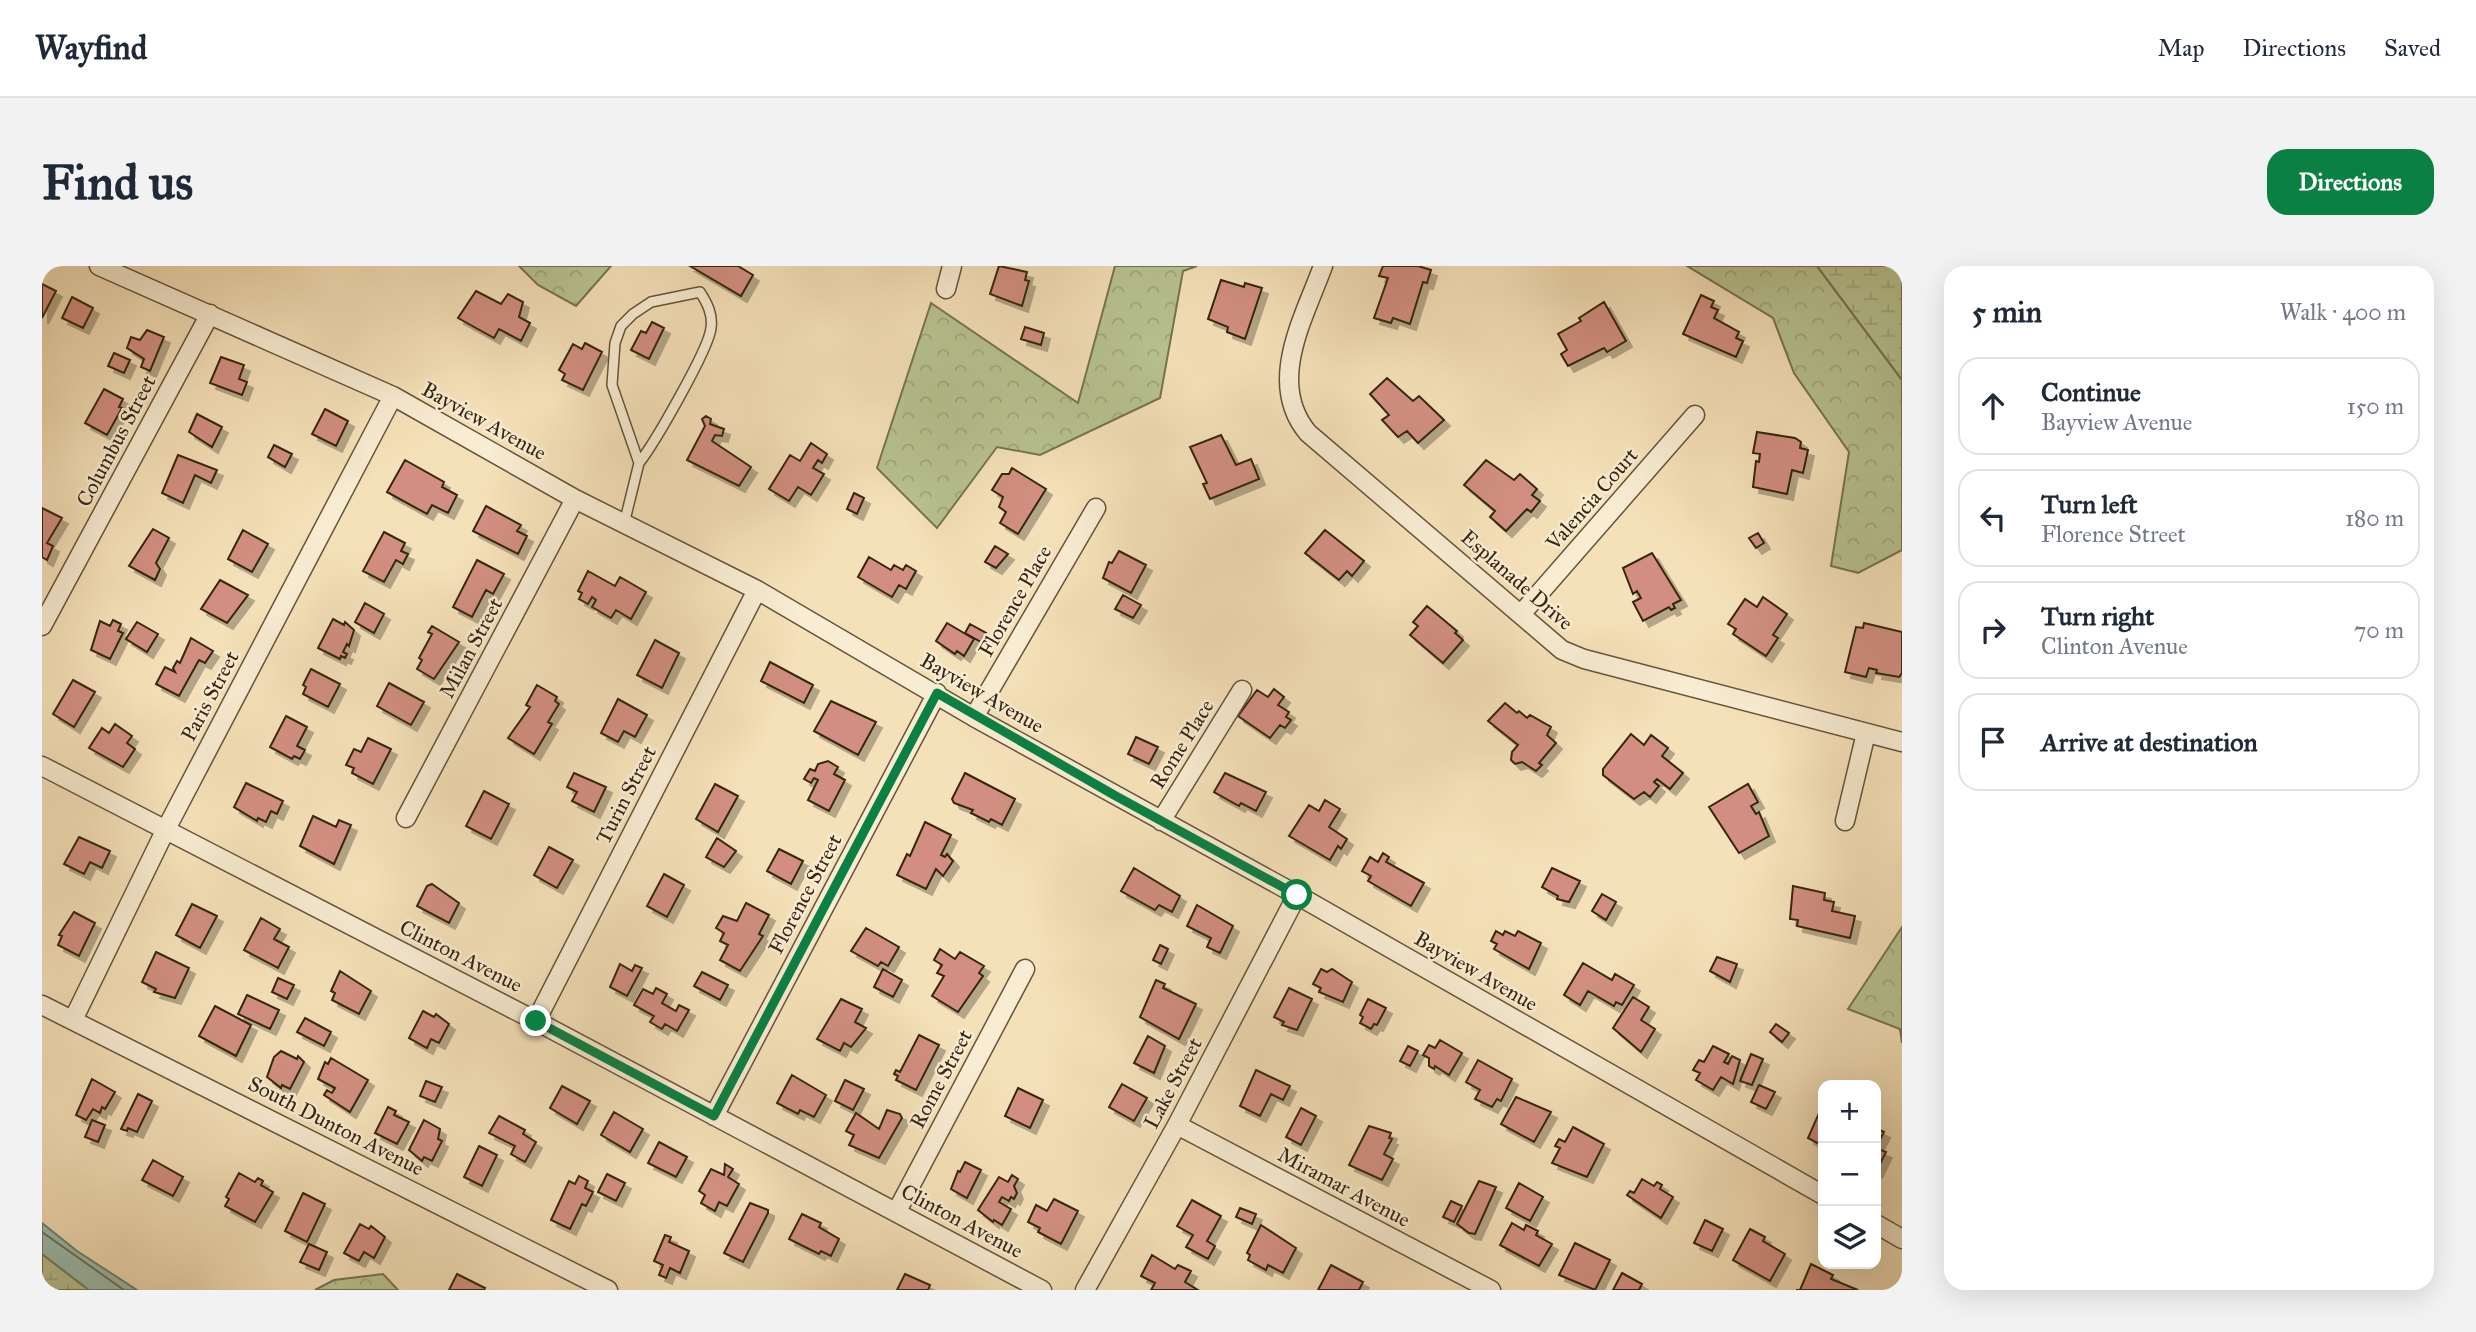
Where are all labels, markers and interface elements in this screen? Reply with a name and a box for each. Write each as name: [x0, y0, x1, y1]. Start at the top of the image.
text: Wayfind: [35, 28, 147, 68]
text: Map: [2158, 33, 2205, 63]
text: Directions: [2243, 33, 2346, 63]
text: Saved: [2384, 33, 2441, 63]
button: Directions: [2267, 149, 2434, 215]
text: Find us: [42, 153, 193, 212]
text: 5 min: [1972, 294, 2042, 330]
text: Walk · 400 m: [2280, 298, 2406, 326]
street label: Columbus Street: [70, 370, 162, 511]
street label: Bayview Avenue: [417, 376, 551, 466]
text: Continue: [2041, 376, 2141, 408]
icon: ahead: [1974, 387, 2012, 425]
text: 150 m: [2347, 392, 2404, 420]
text: Bayview Avenue: [2041, 408, 2192, 436]
street label: Valencia Court: [1540, 442, 1644, 556]
text: Turn left: [2041, 488, 2137, 520]
icon: left: [1974, 499, 2012, 537]
text: 180 m: [2345, 504, 2404, 532]
text: Florence Street: [2041, 520, 2186, 548]
street label: Esplanade Drive: [1456, 524, 1579, 636]
street label: Florence Place: [973, 541, 1057, 661]
street label: Milan Street: [434, 593, 509, 703]
text: Turn right: [2041, 600, 2154, 632]
icon: right: [1974, 611, 2012, 649]
text: 70 m: [2354, 616, 2404, 644]
text: Clinton Avenue: [2041, 632, 2188, 660]
street label: Paris Street: [175, 646, 245, 746]
street label: Bayview Avenue: [916, 647, 1049, 739]
street label: Rome Place: [1144, 694, 1220, 793]
icon: arrive: [1974, 723, 2012, 761]
text: Arrive at destination: [2041, 726, 2258, 758]
street label: Turin Street: [590, 741, 662, 849]
street label: Florence Street: [763, 829, 848, 958]
route start: [1281, 879, 1312, 910]
street label: Clinton Avenue: [395, 914, 527, 998]
street label: Bayview Avenue: [1410, 925, 1543, 1017]
route end: [520, 1005, 551, 1036]
street label: Rome Street: [904, 1025, 978, 1133]
street label: Lake Street: [1138, 1033, 1208, 1133]
street label: South Dunton Avenue: [244, 1070, 428, 1182]
map controls: [1818, 1080, 1881, 1269]
button: +: [1818, 1080, 1881, 1143]
street label: Miramar Avenue: [1273, 1141, 1415, 1233]
button: −: [1818, 1143, 1881, 1206]
street label: Clinton Avenue: [897, 1178, 1028, 1264]
button: layers: [1818, 1206, 1881, 1269]

